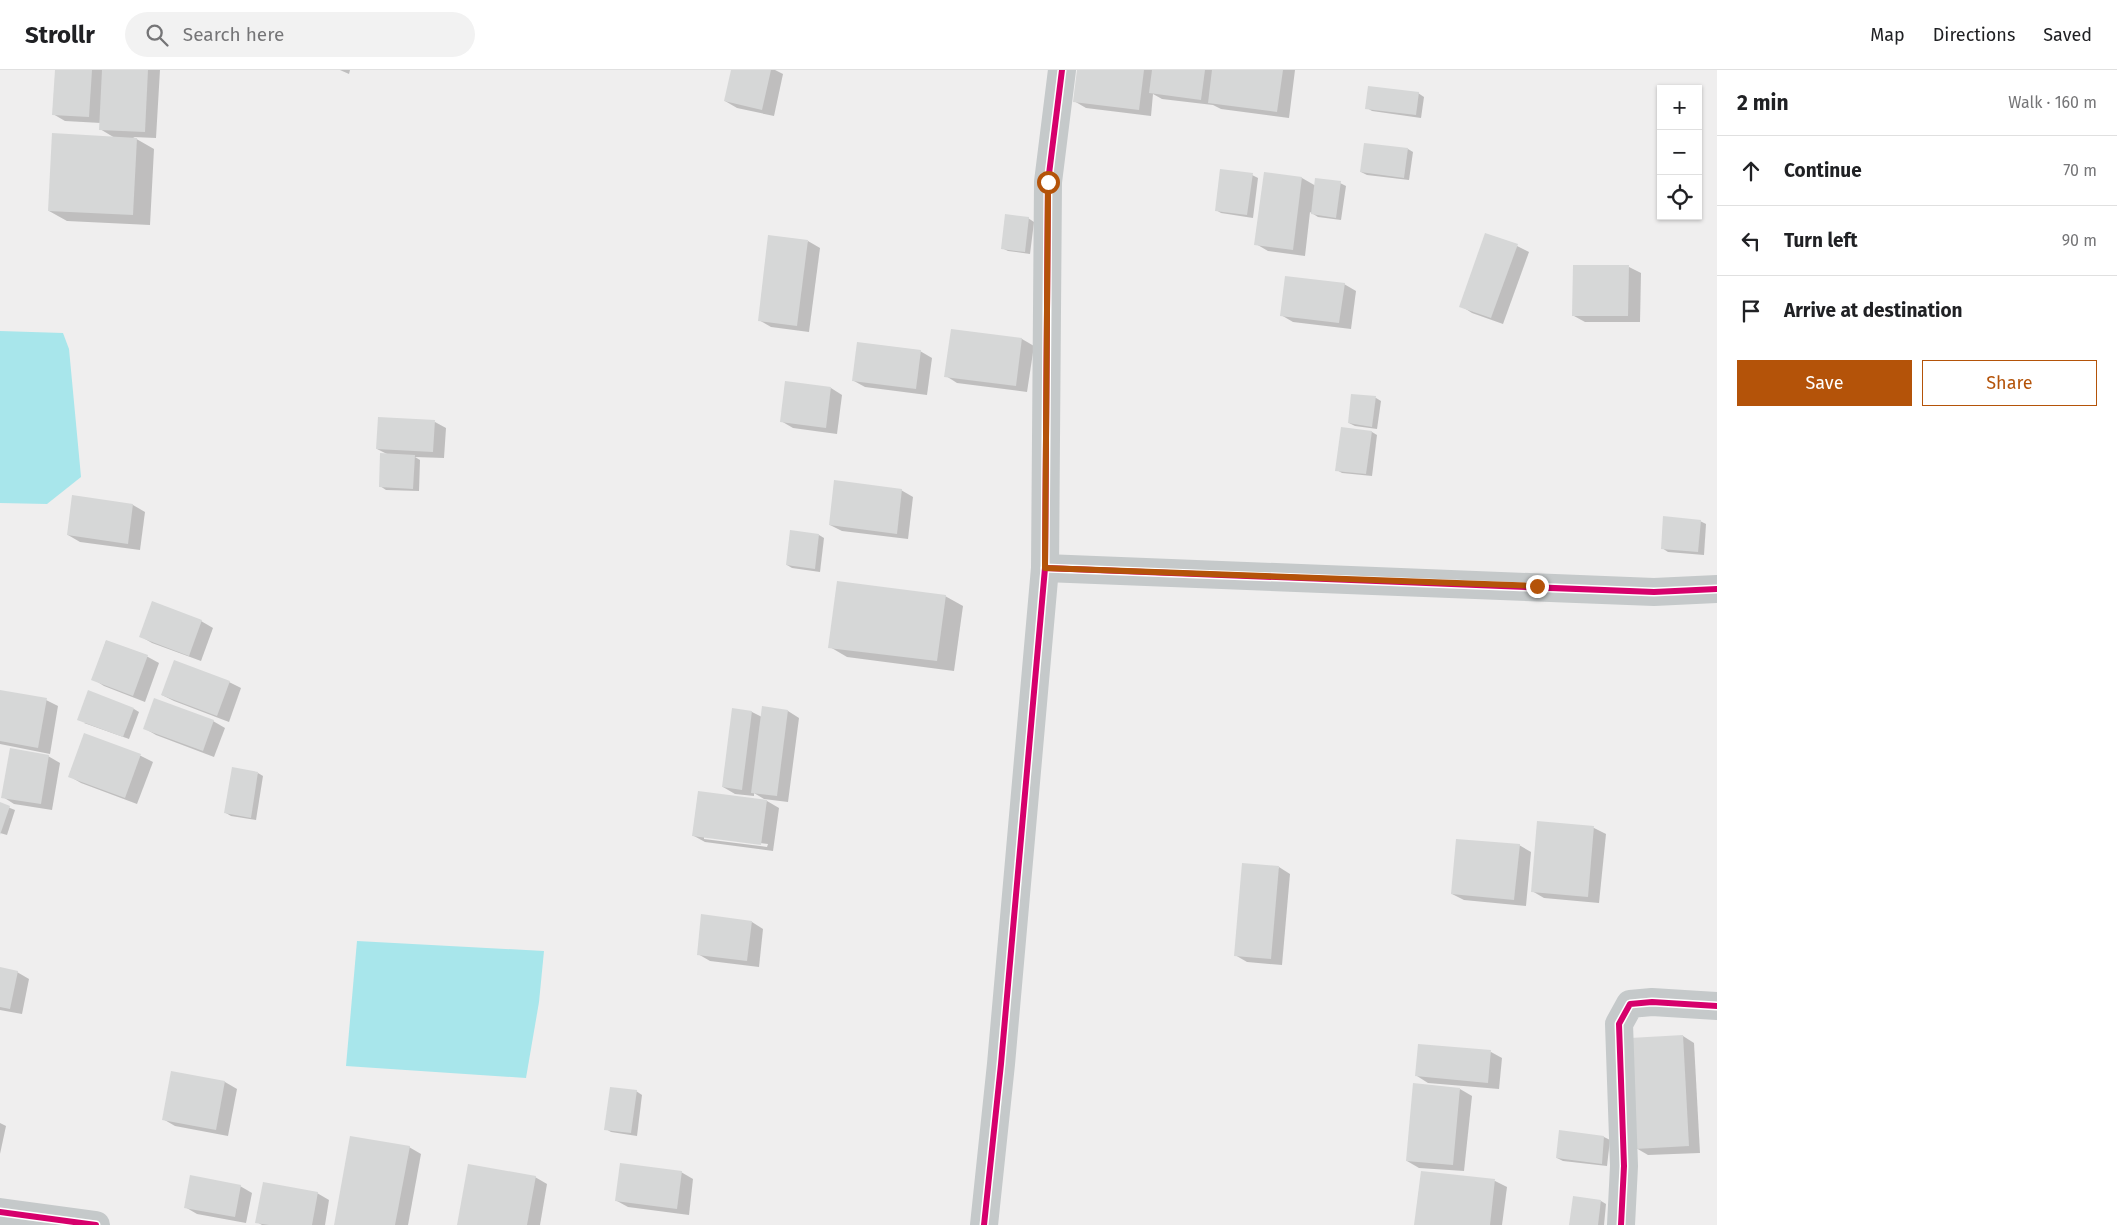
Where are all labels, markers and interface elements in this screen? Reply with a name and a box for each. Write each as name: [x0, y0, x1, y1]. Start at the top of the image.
search box: [125, 12, 475, 57]
text: Strollr: [25, 21, 95, 49]
icon: search: [143, 21, 171, 49]
text: Search here: [183, 23, 284, 46]
text: Map: [1870, 24, 1905, 46]
text: Directions: [1933, 24, 2015, 46]
text: Saved: [2043, 24, 2092, 46]
map controls: [1657, 85, 1702, 220]
button: +: [1657, 85, 1702, 130]
text: 2 min: [1737, 90, 1789, 116]
text: Walk · 160 m: [2008, 93, 2097, 112]
button: −: [1657, 130, 1702, 175]
icon: ahead: [1737, 157, 1765, 185]
text: Continue: [1784, 159, 1862, 182]
text: 70 m: [2063, 161, 2097, 180]
route start: [1037, 171, 1060, 194]
button: locate: [1657, 175, 1702, 220]
icon: left: [1737, 227, 1765, 255]
text: Turn left: [1784, 229, 1858, 252]
text: 90 m: [2062, 231, 2097, 250]
icon: arrive: [1737, 297, 1765, 325]
text: Arrive at destination: [1784, 299, 1963, 322]
button: Save: [1737, 360, 1912, 406]
button: Share: [1922, 360, 2097, 406]
route end: [1526, 575, 1549, 598]

